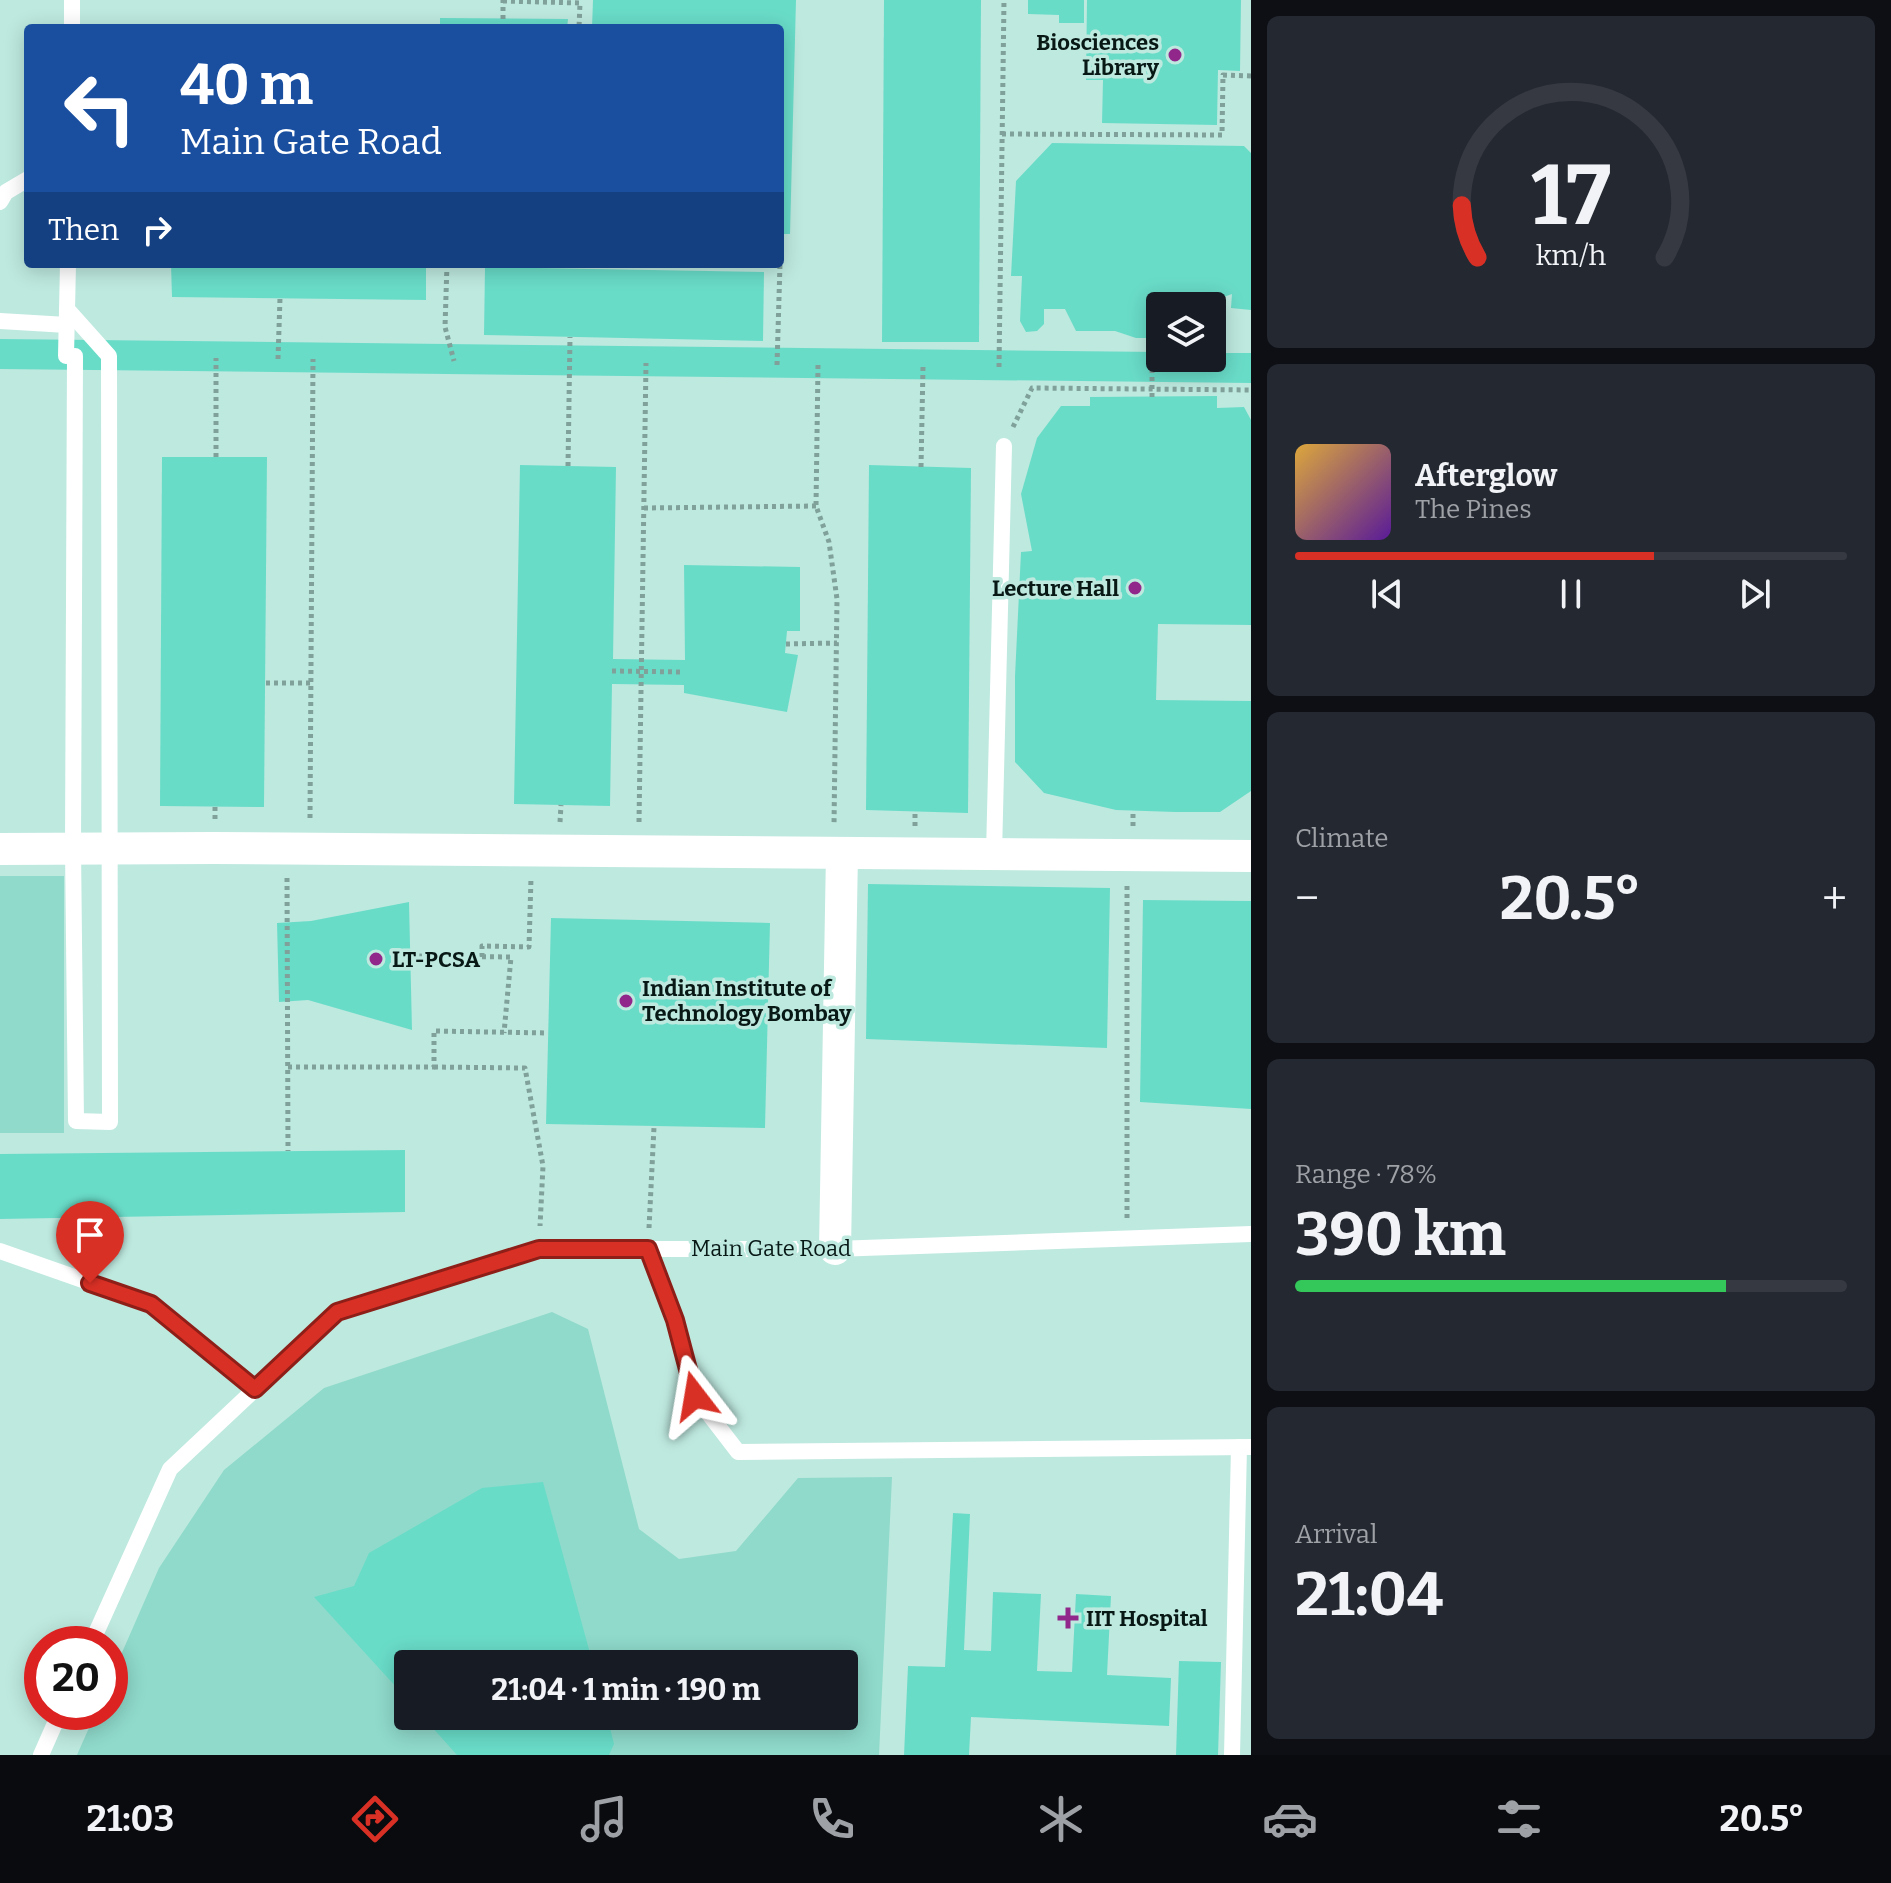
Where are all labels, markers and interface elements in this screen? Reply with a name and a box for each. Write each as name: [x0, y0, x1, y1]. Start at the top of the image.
place label: Biosciences Library: [1036, 29, 1160, 81]
marker: Biosciences Library: [1166, 46, 1184, 64]
text: 40 m: [180, 52, 313, 119]
icon: left: [48, 56, 152, 160]
text: Main Gate Road: [180, 120, 442, 164]
text: 17: [1531, 145, 1611, 245]
icon: right: [135, 208, 179, 252]
text: Then: [48, 212, 119, 248]
text: km/h: [1536, 238, 1607, 273]
map controls: [1146, 292, 1226, 372]
button: layers: [1146, 292, 1226, 372]
text: Afterglow: [1415, 458, 1557, 494]
text: The Pines: [1415, 494, 1532, 525]
icon: previous: [1365, 572, 1409, 616]
icon: pause: [1549, 572, 1593, 616]
icon: next: [1733, 572, 1777, 616]
place label: Lecture Hall: [992, 575, 1119, 602]
marker: Lecture Hall: [1126, 579, 1144, 597]
text: Climate: [1295, 823, 1389, 854]
text: 20.5°: [1500, 863, 1641, 935]
text: −: [1295, 872, 1319, 925]
text: +: [1822, 872, 1847, 925]
place label: LT-PCSA: [392, 946, 480, 973]
marker: LT-PCSA: [367, 950, 385, 968]
place label: Indian Institute of Technology Bombay: [642, 975, 852, 1027]
marker: Indian Institute of Technology Bombay: [617, 992, 635, 1010]
text: Range · 78%: [1295, 1159, 1437, 1190]
text: 390 km: [1295, 1199, 1506, 1271]
pin: [56, 1201, 124, 1283]
icon: arrive: [68, 1213, 112, 1257]
street label: Main Gate Road: [691, 1235, 851, 1262]
position arrow: [653, 1354, 737, 1438]
text: Arrival: [1295, 1519, 1377, 1550]
text: 21:04: [1295, 1559, 1443, 1631]
place label: IIT Hospital: [1086, 1605, 1208, 1632]
marker: IIT Hospital: [1057, 1607, 1079, 1629]
speed limit sign: 20: [24, 1626, 128, 1730]
text: 21:04 · 1 min · 190 m: [491, 1672, 761, 1708]
icon: directions: [347, 1791, 403, 1847]
icon: music: [576, 1791, 632, 1847]
icon: phone: [804, 1791, 860, 1847]
icon: climate: [1033, 1791, 1089, 1847]
icon: car: [1262, 1791, 1318, 1847]
icon: filters: [1491, 1791, 1547, 1847]
text: 21:03: [86, 1797, 174, 1841]
text: 20.5°: [1720, 1797, 1805, 1841]

